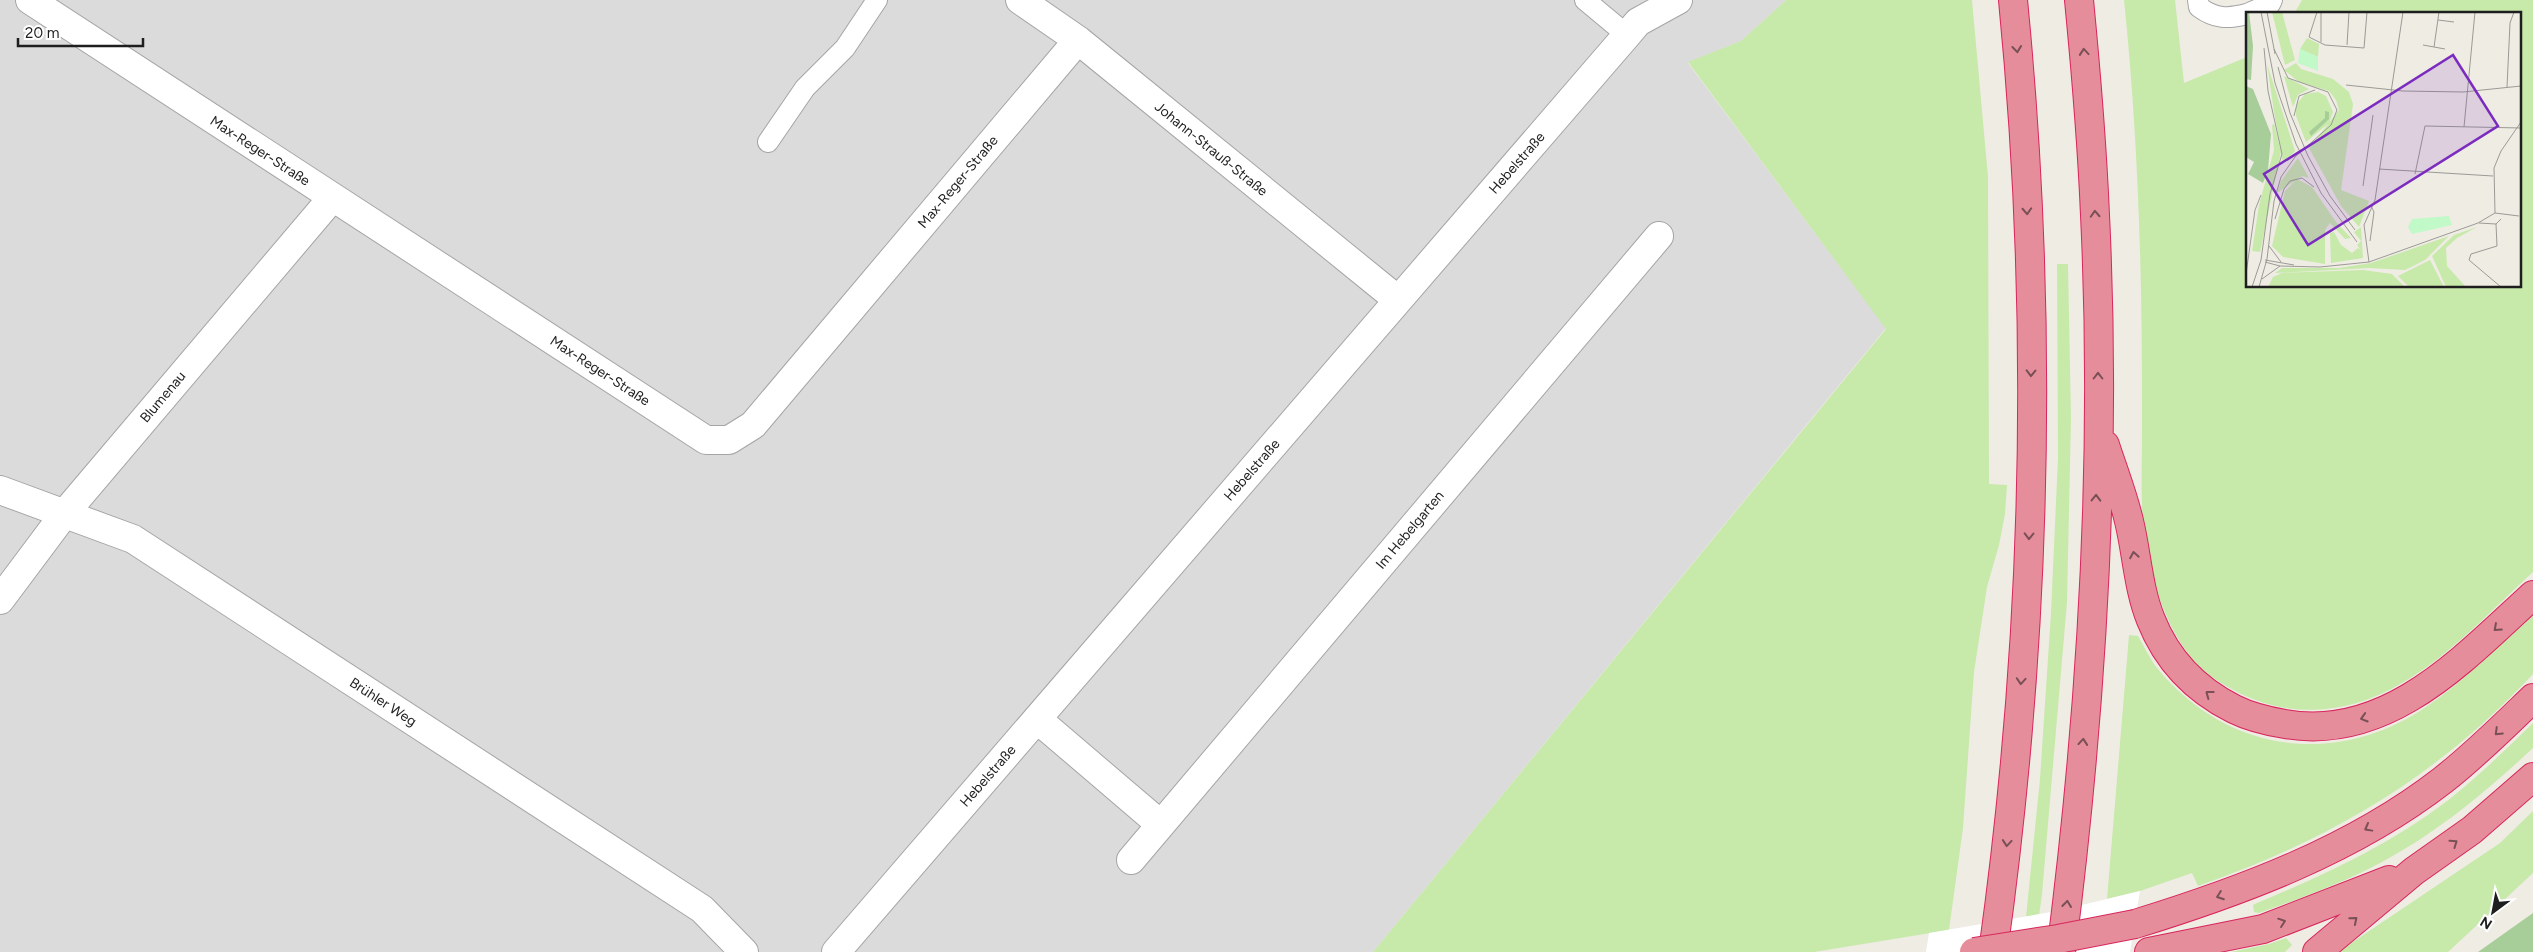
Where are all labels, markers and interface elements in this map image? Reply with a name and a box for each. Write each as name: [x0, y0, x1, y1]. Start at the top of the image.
inset map: [2246, 12, 2520, 288]
scale bar: [18, 15, 142, 47]
text: 20 m: [25, 24, 59, 42]
one-way arrow: [2012, 45, 2023, 53]
one-way arrow: [2079, 47, 2090, 55]
street label: Johann-Strauß-Straße: [1151, 98, 1271, 200]
street label: Max-Reger-Straße: [207, 112, 313, 190]
street label: Hebelstraße: [1486, 128, 1549, 197]
street label: Max-Reger-Straße: [914, 132, 1002, 232]
one-way arrow: [2022, 207, 2033, 215]
one-way arrow: [2090, 209, 2101, 217]
street label: Max-Reger-Straße: [547, 332, 653, 410]
street label: Blumenau: [137, 368, 189, 426]
one-way arrow: [2026, 370, 2036, 377]
one-way arrow: [2093, 372, 2103, 380]
street label: Hebelstraße: [1221, 435, 1284, 504]
street label: Im Hebelgarten: [1372, 487, 1448, 573]
one-way arrow: [2091, 493, 2102, 501]
one-way arrow: [2024, 532, 2034, 540]
one-way arrow: [2130, 551, 2140, 560]
one-way arrow: [2493, 622, 2502, 631]
street label: Brühler Weg: [346, 674, 420, 730]
one-way arrow: [2016, 677, 2027, 685]
one-way arrow: [2205, 691, 2215, 700]
one-way arrow: [2360, 713, 2368, 723]
one-way arrow: [2494, 726, 2503, 735]
one-way arrow: [2078, 738, 2089, 746]
street label: Hebelstraße: [957, 741, 1020, 810]
one-way arrow: [2364, 822, 2373, 832]
one-way arrow: [2002, 839, 2013, 847]
one-way arrow: [2448, 840, 2458, 849]
north arrow: [2468, 887, 2518, 937]
one-way arrow: [2216, 890, 2225, 900]
one-way arrow: [2061, 899, 2072, 907]
text: N: [2477, 913, 2495, 933]
one-way arrow: [2348, 917, 2357, 926]
one-way arrow: [2277, 918, 2285, 928]

